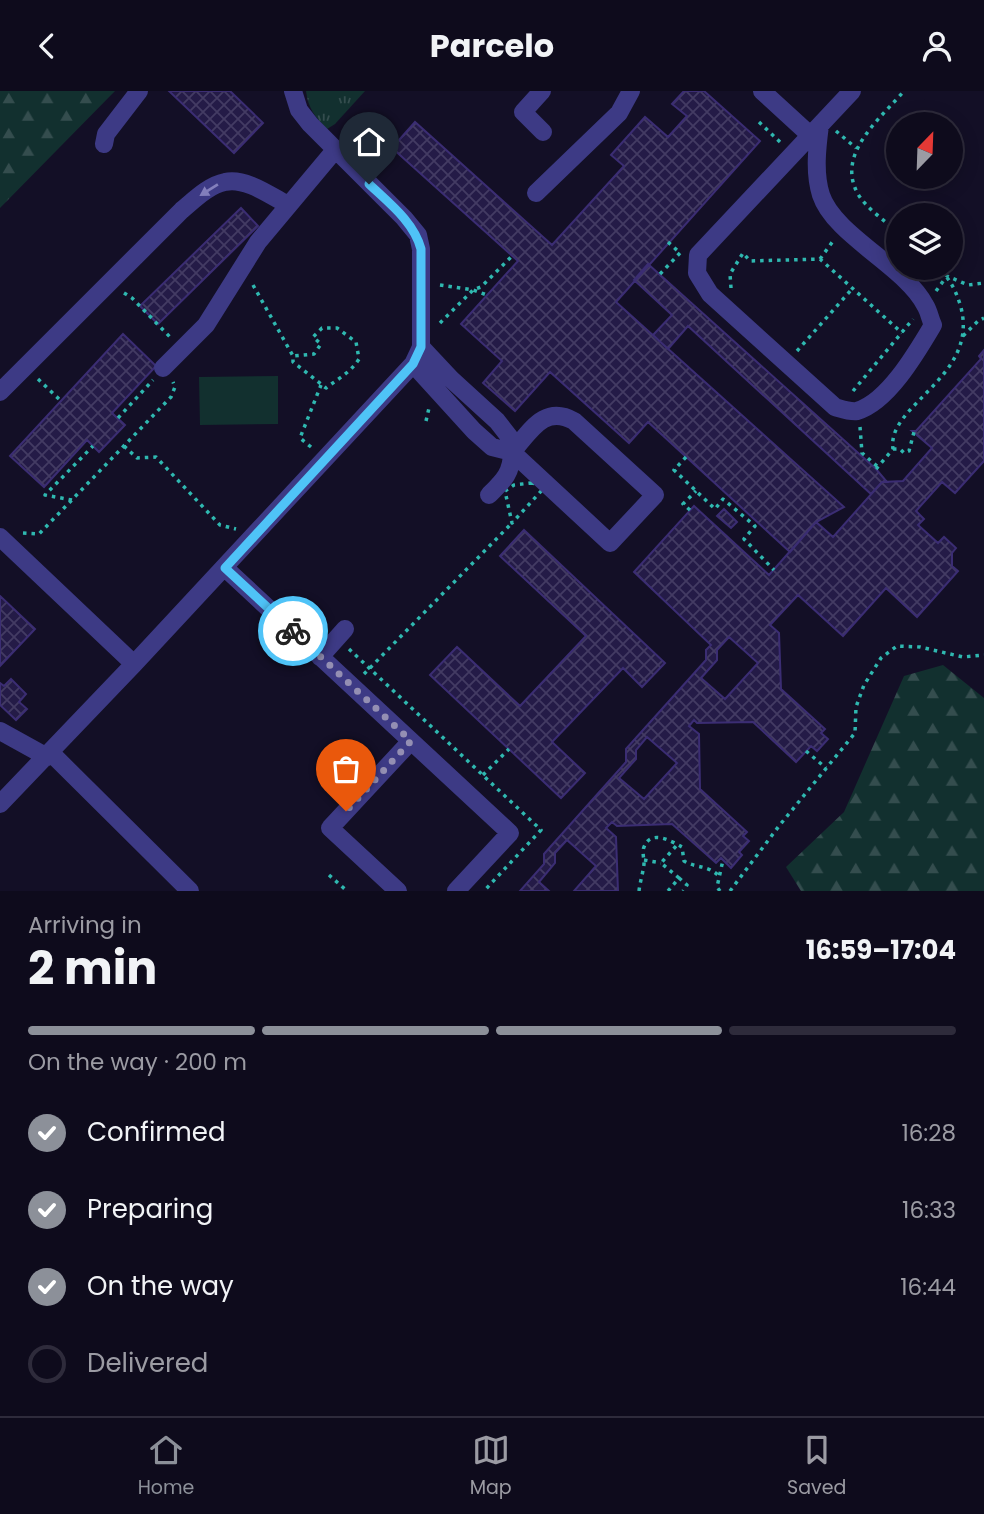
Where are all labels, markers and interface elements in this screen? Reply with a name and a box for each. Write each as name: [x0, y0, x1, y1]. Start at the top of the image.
text: Parcelo: [430, 23, 554, 68]
icon: back: [28, 27, 66, 65]
icon: person: [918, 27, 956, 65]
pin: [339, 112, 399, 184]
north arrow: [886, 112, 962, 189]
map controls: [886, 112, 963, 280]
icon: home: [350, 123, 388, 161]
one-way arrow: [200, 184, 219, 197]
button: layers: [886, 203, 963, 280]
courier: [258, 596, 328, 666]
icon: bike: [274, 612, 312, 650]
pin: [316, 739, 376, 811]
icon: bag: [327, 750, 365, 788]
text: Arriving in: [28, 909, 142, 941]
text: 16:59–17:04: [806, 932, 956, 968]
text: 2 min: [28, 936, 157, 1000]
text: On the way · 200 m: [28, 1046, 247, 1078]
icon: check: [28, 1114, 66, 1152]
text: Confirmed: [87, 1114, 225, 1150]
text: 16:28: [901, 1117, 956, 1149]
icon: check: [28, 1191, 66, 1229]
text: Preparing: [87, 1191, 213, 1227]
text: 16:33: [902, 1194, 956, 1226]
icon: check: [28, 1268, 66, 1306]
text: On the way: [87, 1268, 234, 1304]
text: 16:44: [900, 1271, 956, 1303]
text: Delivered: [87, 1345, 208, 1381]
tab: Home: [138, 1431, 194, 1502]
tab: Map: [470, 1431, 512, 1502]
tab: Saved: [787, 1431, 846, 1502]

